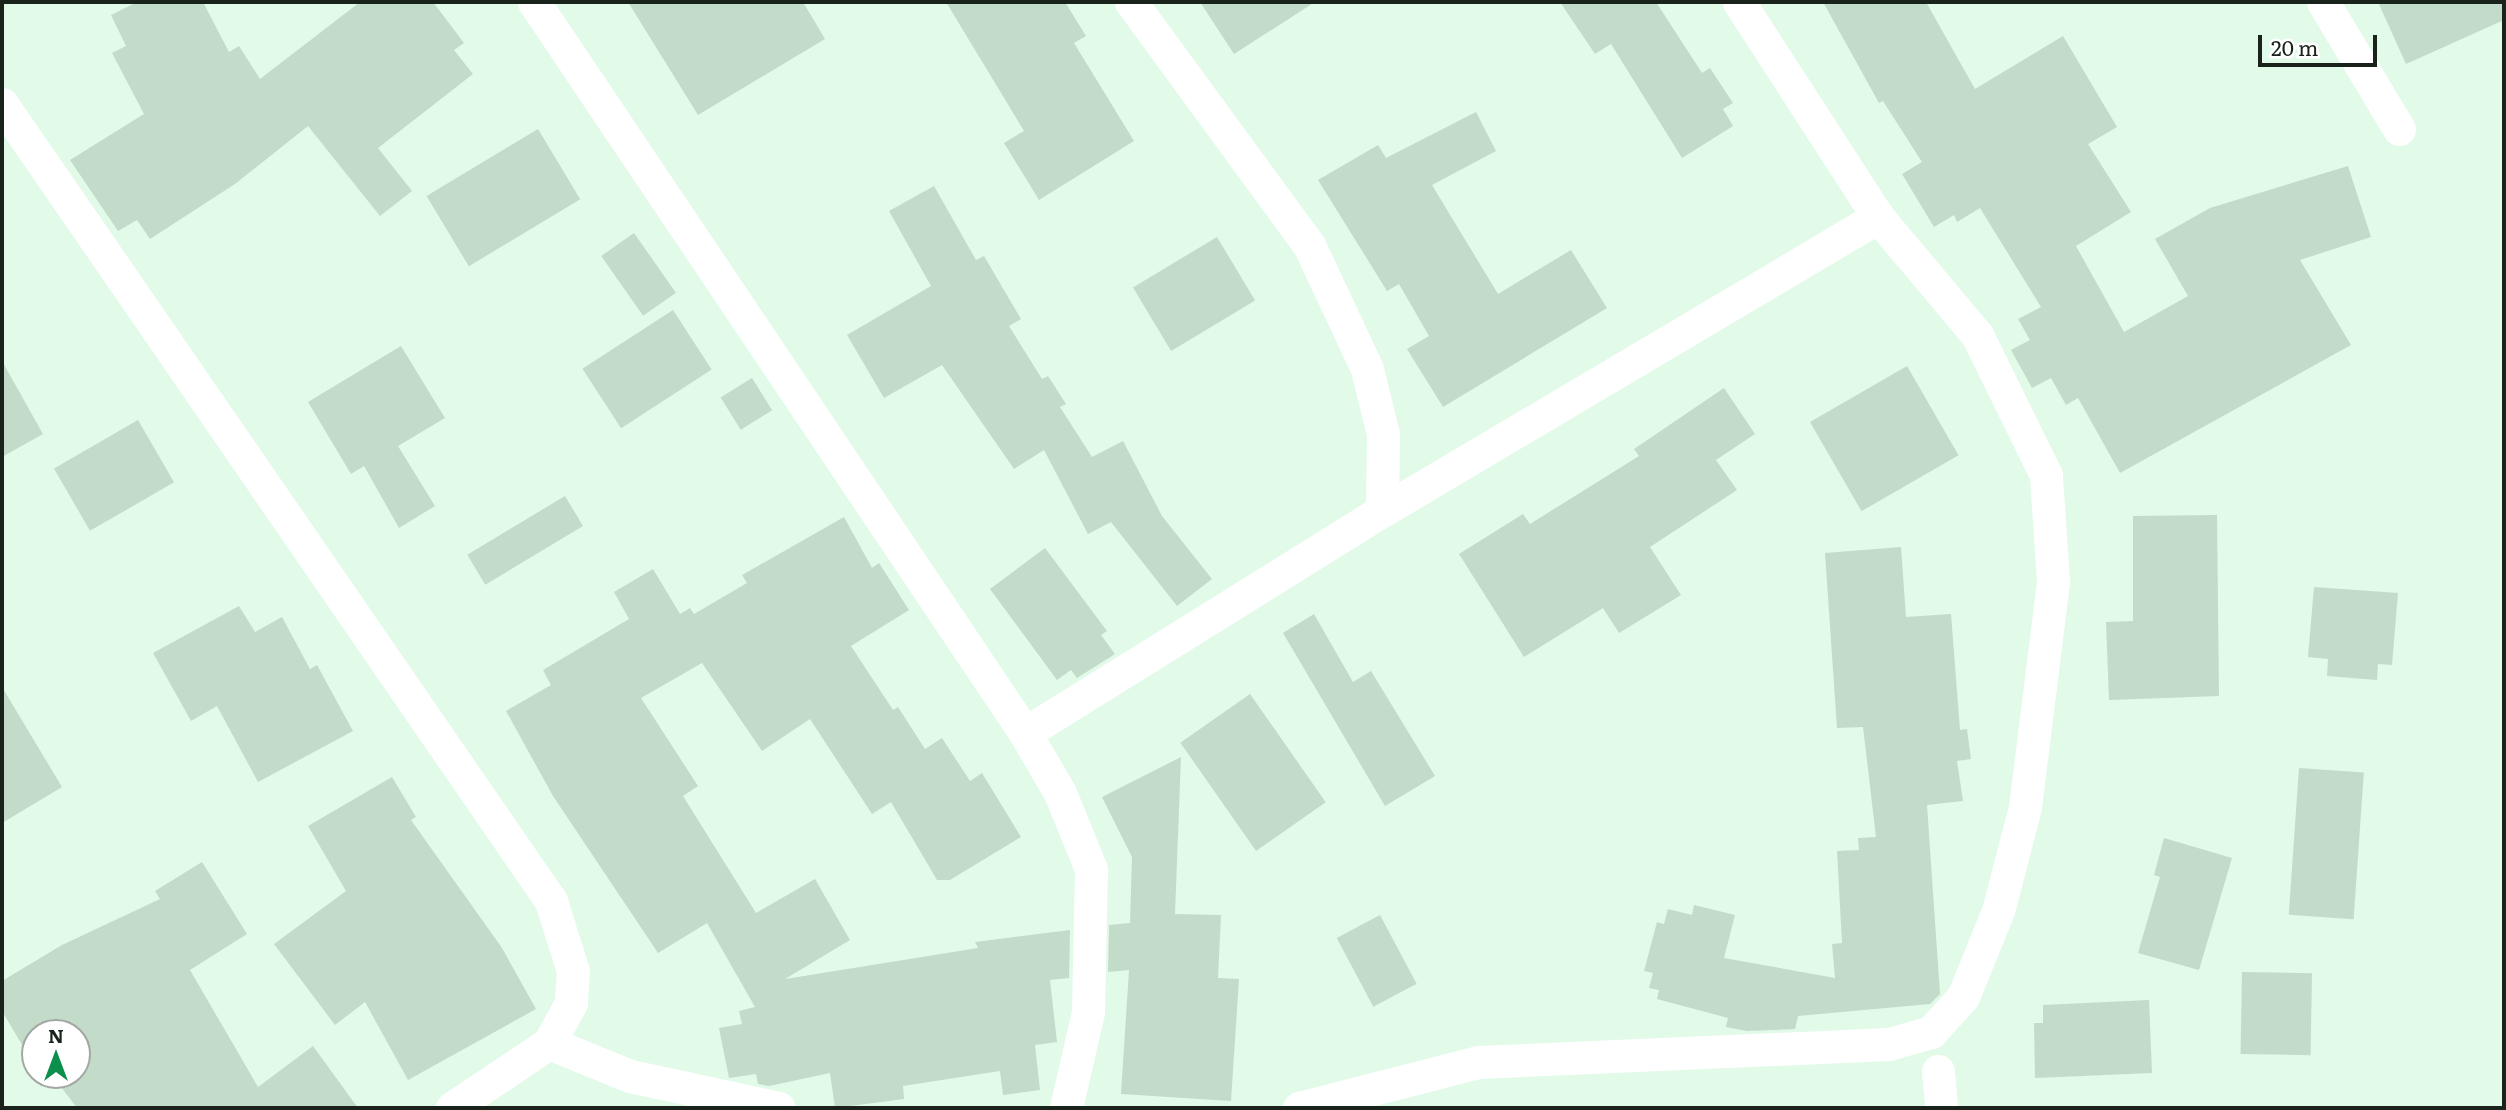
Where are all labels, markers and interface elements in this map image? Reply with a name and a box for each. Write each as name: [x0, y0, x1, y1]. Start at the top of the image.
scale bar: [2261, 21, 2380, 65]
text: 20 m: [2271, 31, 2318, 62]
north arrow: [21, 1019, 91, 1089]
text: N: [48, 1021, 64, 1049]

